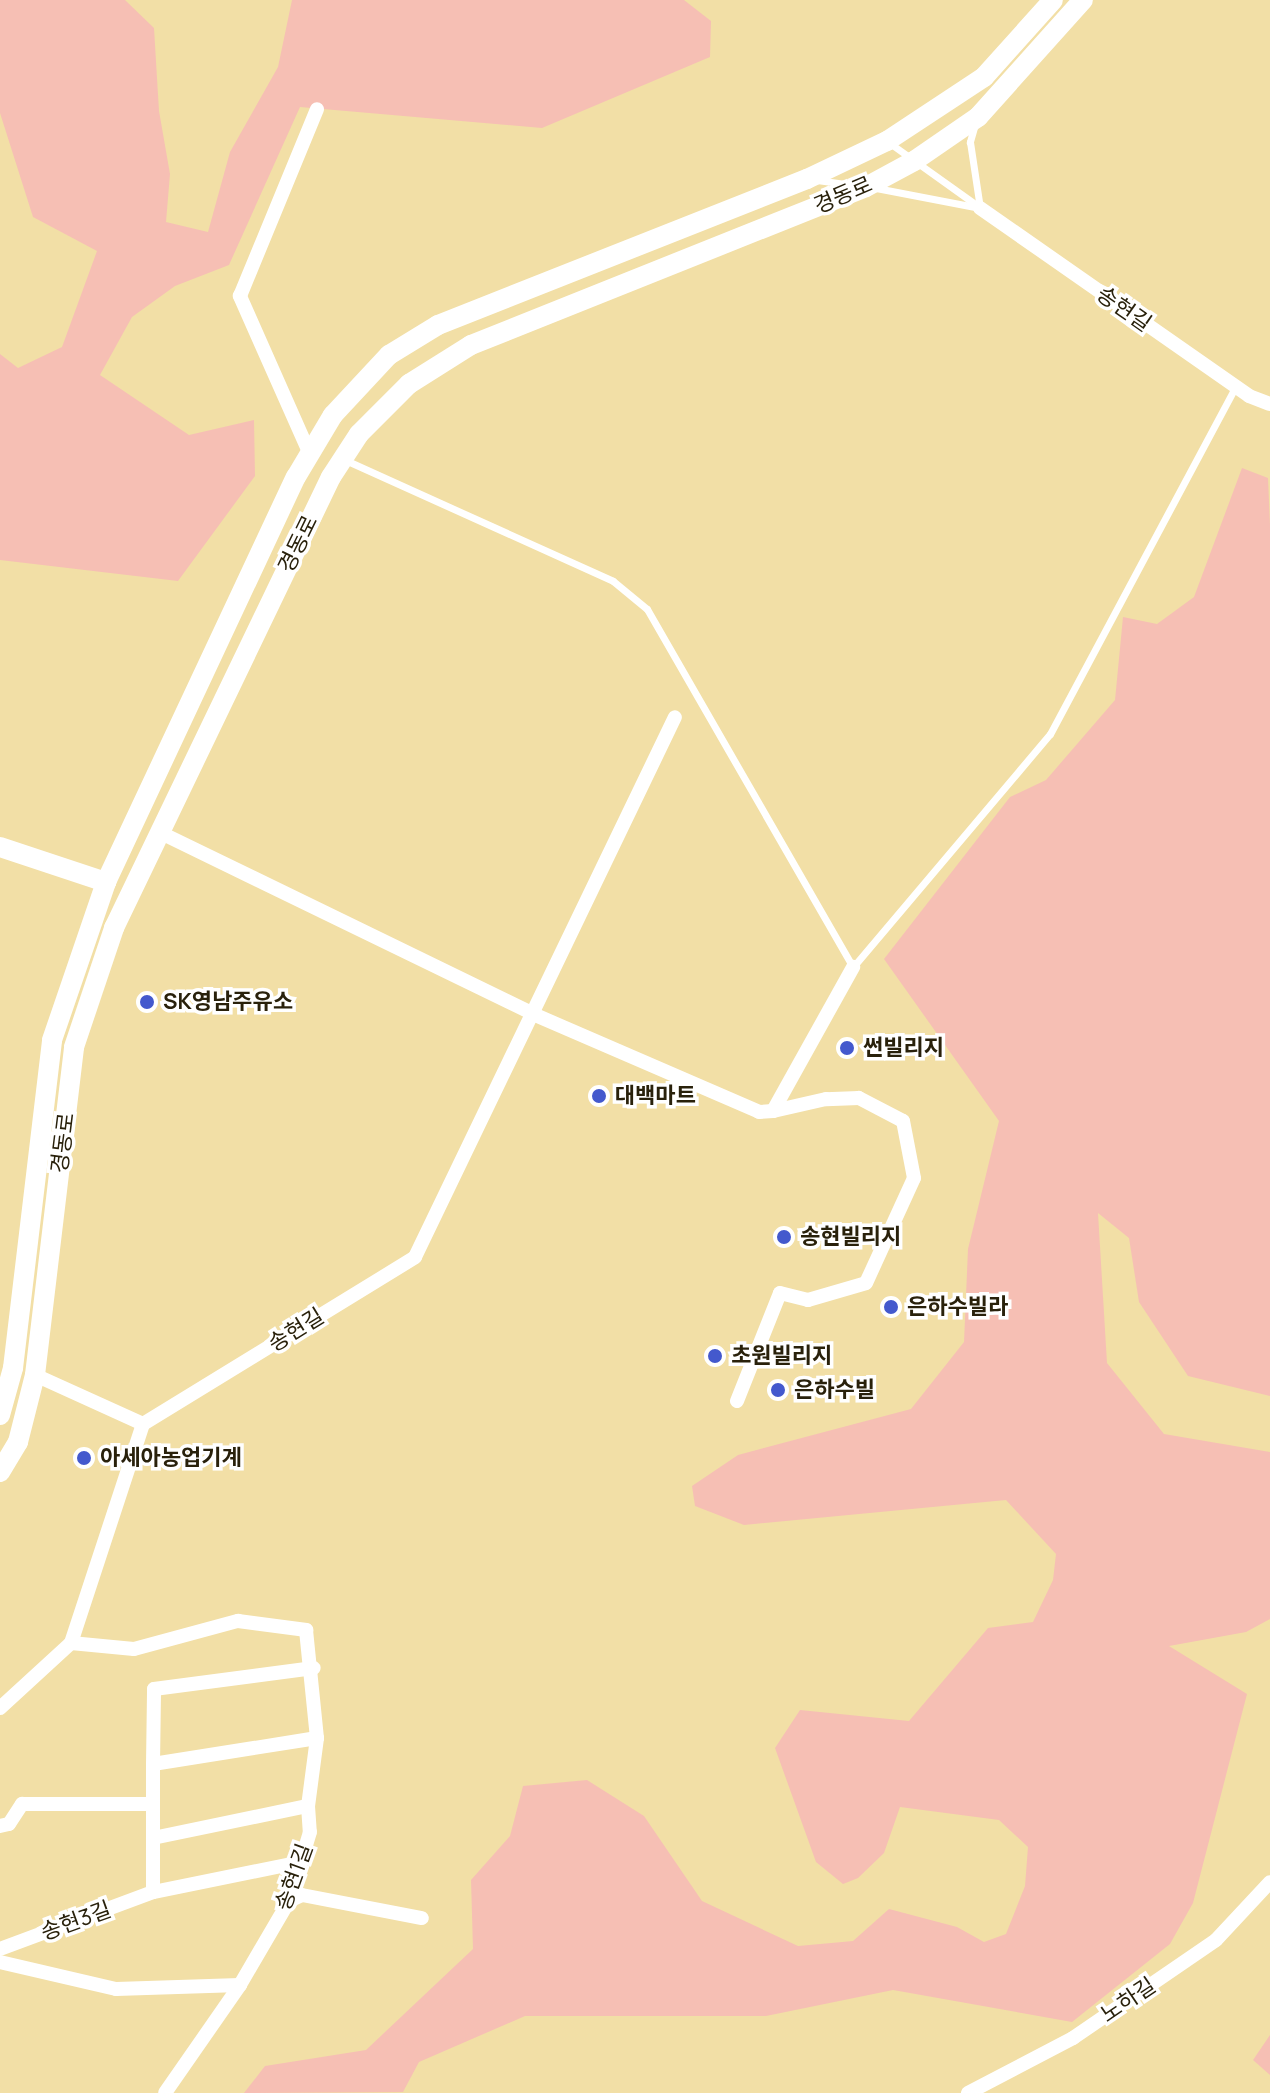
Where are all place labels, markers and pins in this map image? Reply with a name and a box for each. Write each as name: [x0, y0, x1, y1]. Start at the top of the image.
place label: SK영남주유소: [163, 989, 293, 1015]
marker: SK영남주유소: [138, 993, 156, 1011]
place label: 썬빌리지: [863, 1035, 944, 1061]
marker: 썬빌리지: [838, 1039, 856, 1057]
place label: 대백마트: [615, 1083, 696, 1109]
marker: 대백마트: [590, 1087, 608, 1105]
place label: 송현빌리지: [800, 1224, 901, 1250]
marker: 송현빌리지: [775, 1228, 793, 1246]
place label: 은하수빌라: [907, 1294, 1008, 1320]
marker: 은하수빌라: [882, 1298, 900, 1316]
place label: 초원빌리지: [731, 1343, 832, 1369]
marker: 초원빌리지: [706, 1347, 724, 1365]
place label: 은하수빌: [794, 1377, 875, 1403]
marker: 은하수빌: [769, 1381, 787, 1399]
place label: 아세아농업기계: [100, 1445, 242, 1471]
marker: 아세아농업기계: [75, 1449, 93, 1467]

